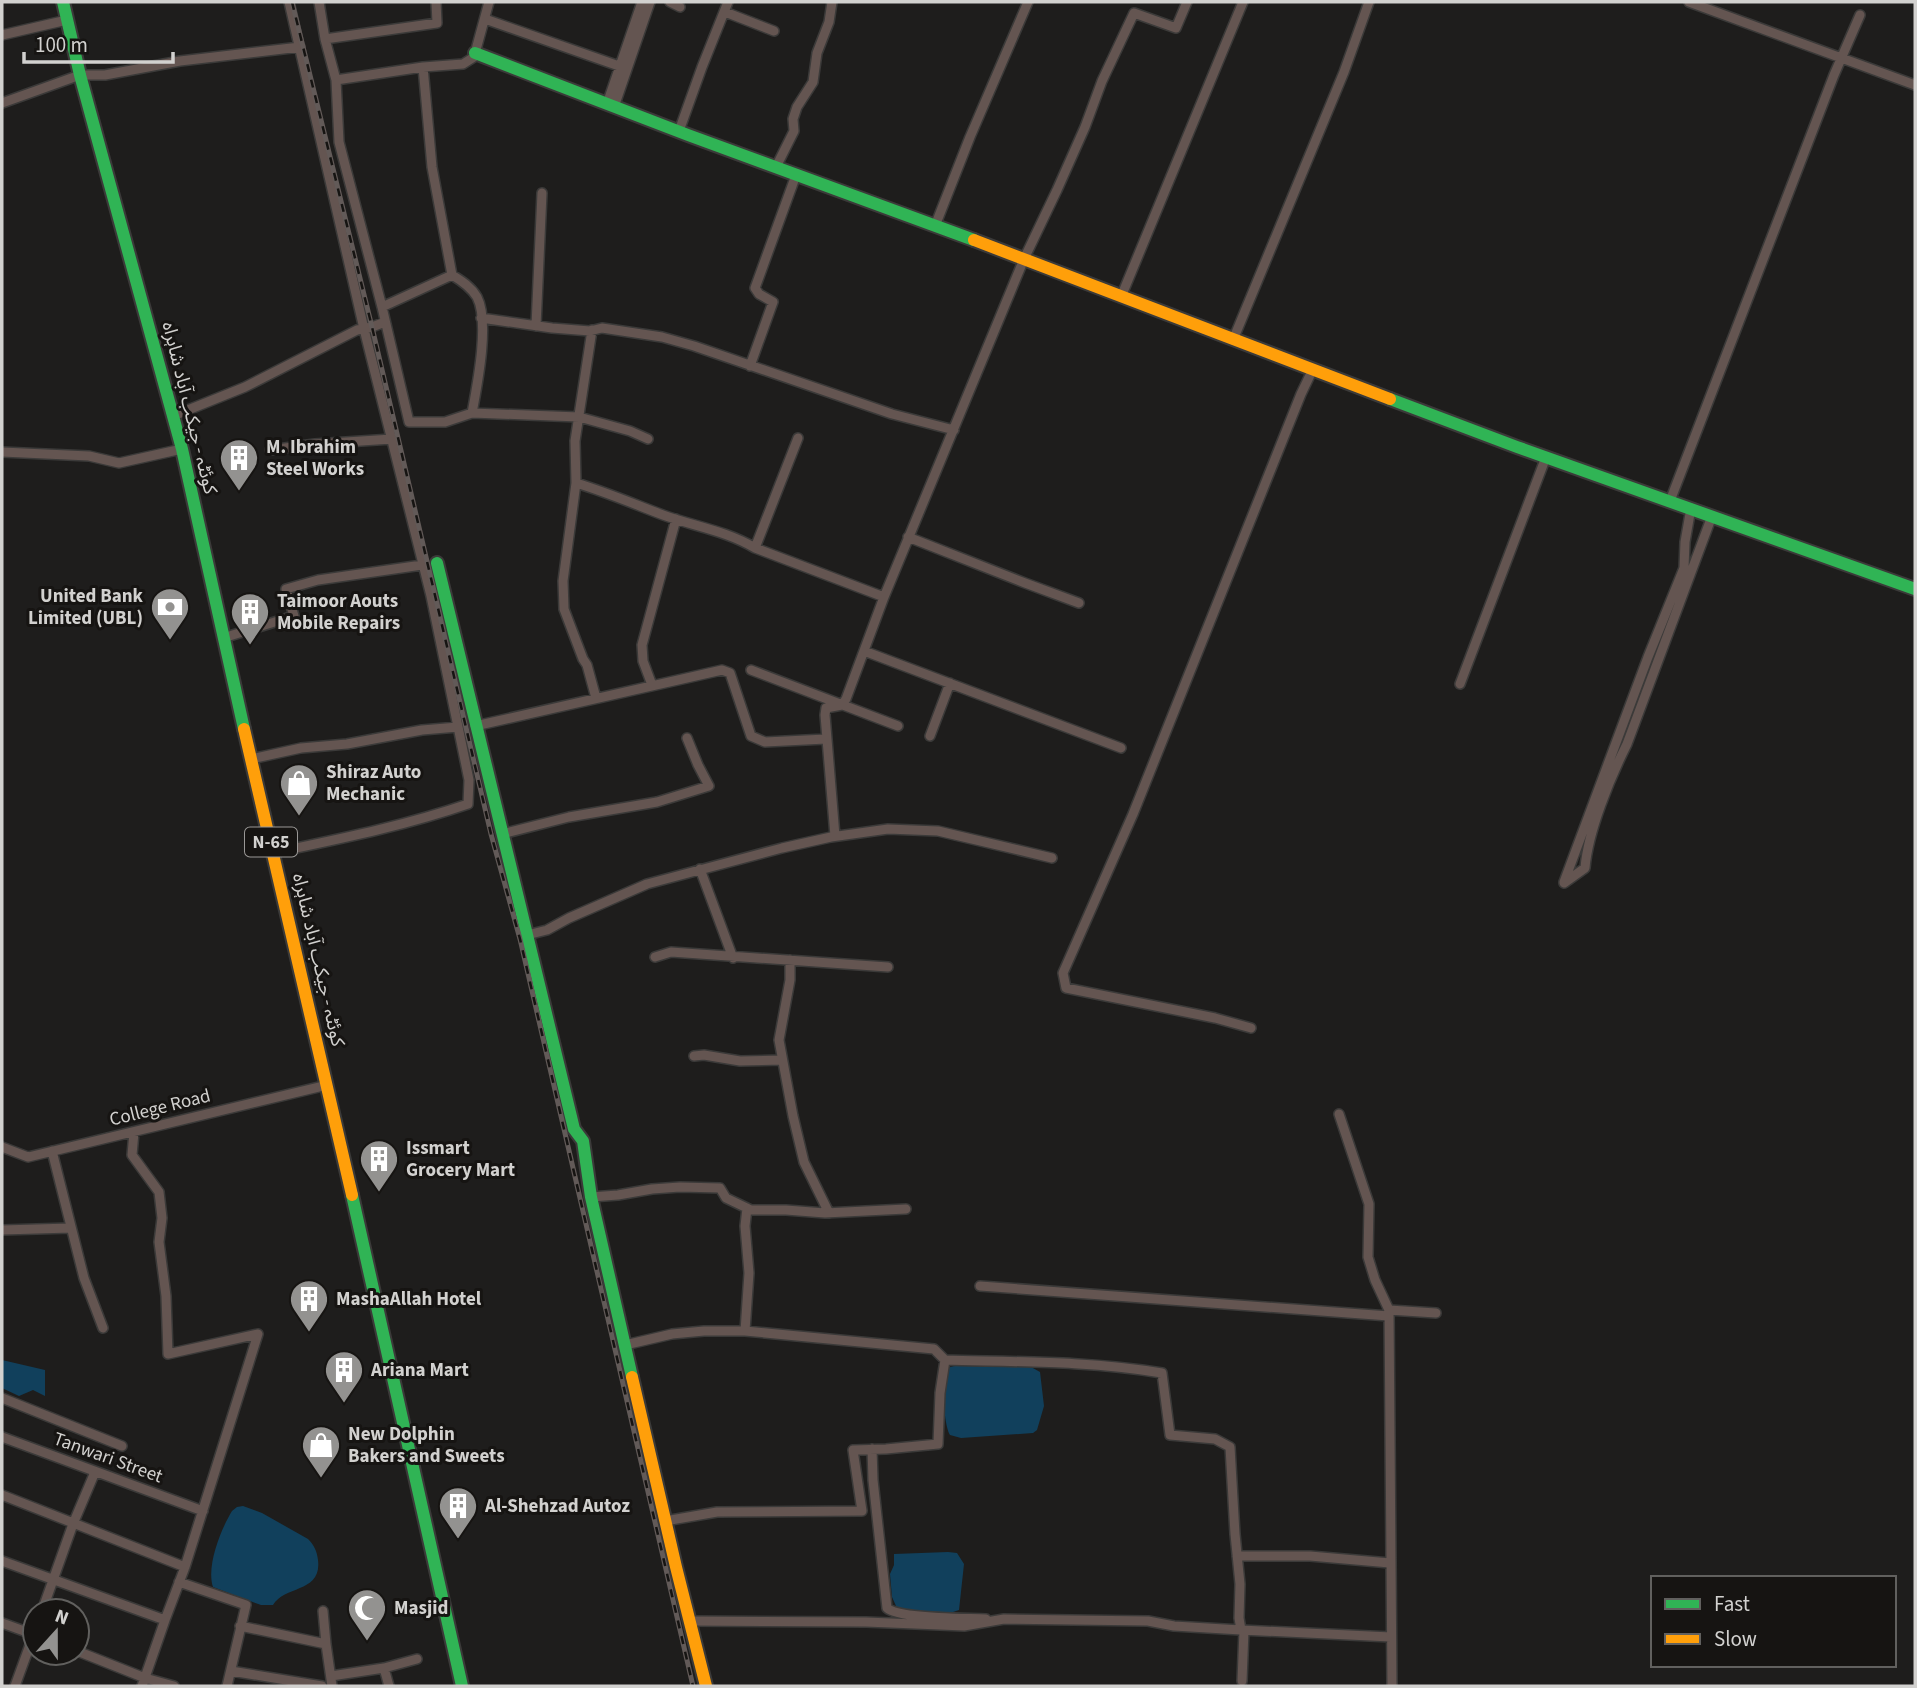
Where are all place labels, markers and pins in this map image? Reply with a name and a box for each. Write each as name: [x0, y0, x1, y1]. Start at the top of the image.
place label: M. Ibrahim Steel Works: [266, 434, 364, 483]
building icon: M. Ibrahim Steel Works: [218, 437, 260, 492]
place label: United Bank Limited (UBL): [28, 583, 144, 632]
bank icon: United Bank Limited (UBL): [149, 586, 191, 641]
place label: Taimoor Aouts Mobile Repairs: [277, 588, 400, 637]
building icon: Taimoor Aouts Mobile Repairs: [229, 591, 271, 646]
place label: Shiraz Auto Mechanic: [326, 759, 421, 808]
shop icon: Shiraz Auto Mechanic: [278, 762, 320, 817]
place label: Issmart Grocery Mart: [406, 1135, 515, 1184]
building icon: Issmart Grocery Mart: [358, 1138, 400, 1193]
building icon: MashaAllah Hotel: [288, 1278, 330, 1333]
place label: MashaAllah Hotel: [336, 1286, 482, 1313]
building icon: Ariana Mart: [323, 1349, 365, 1404]
place label: Ariana Mart: [370, 1357, 469, 1384]
place label: New Dolphin Bakers and Sweets: [348, 1421, 505, 1470]
shop icon: New Dolphin Bakers and Sweets: [300, 1424, 342, 1479]
building icon: Al-Shehzad Autoz: [437, 1485, 479, 1540]
place label: Al-Shehzad Autoz: [484, 1493, 630, 1520]
mosque icon: Masjid: [346, 1587, 388, 1642]
place label: Masjid: [394, 1595, 448, 1622]

